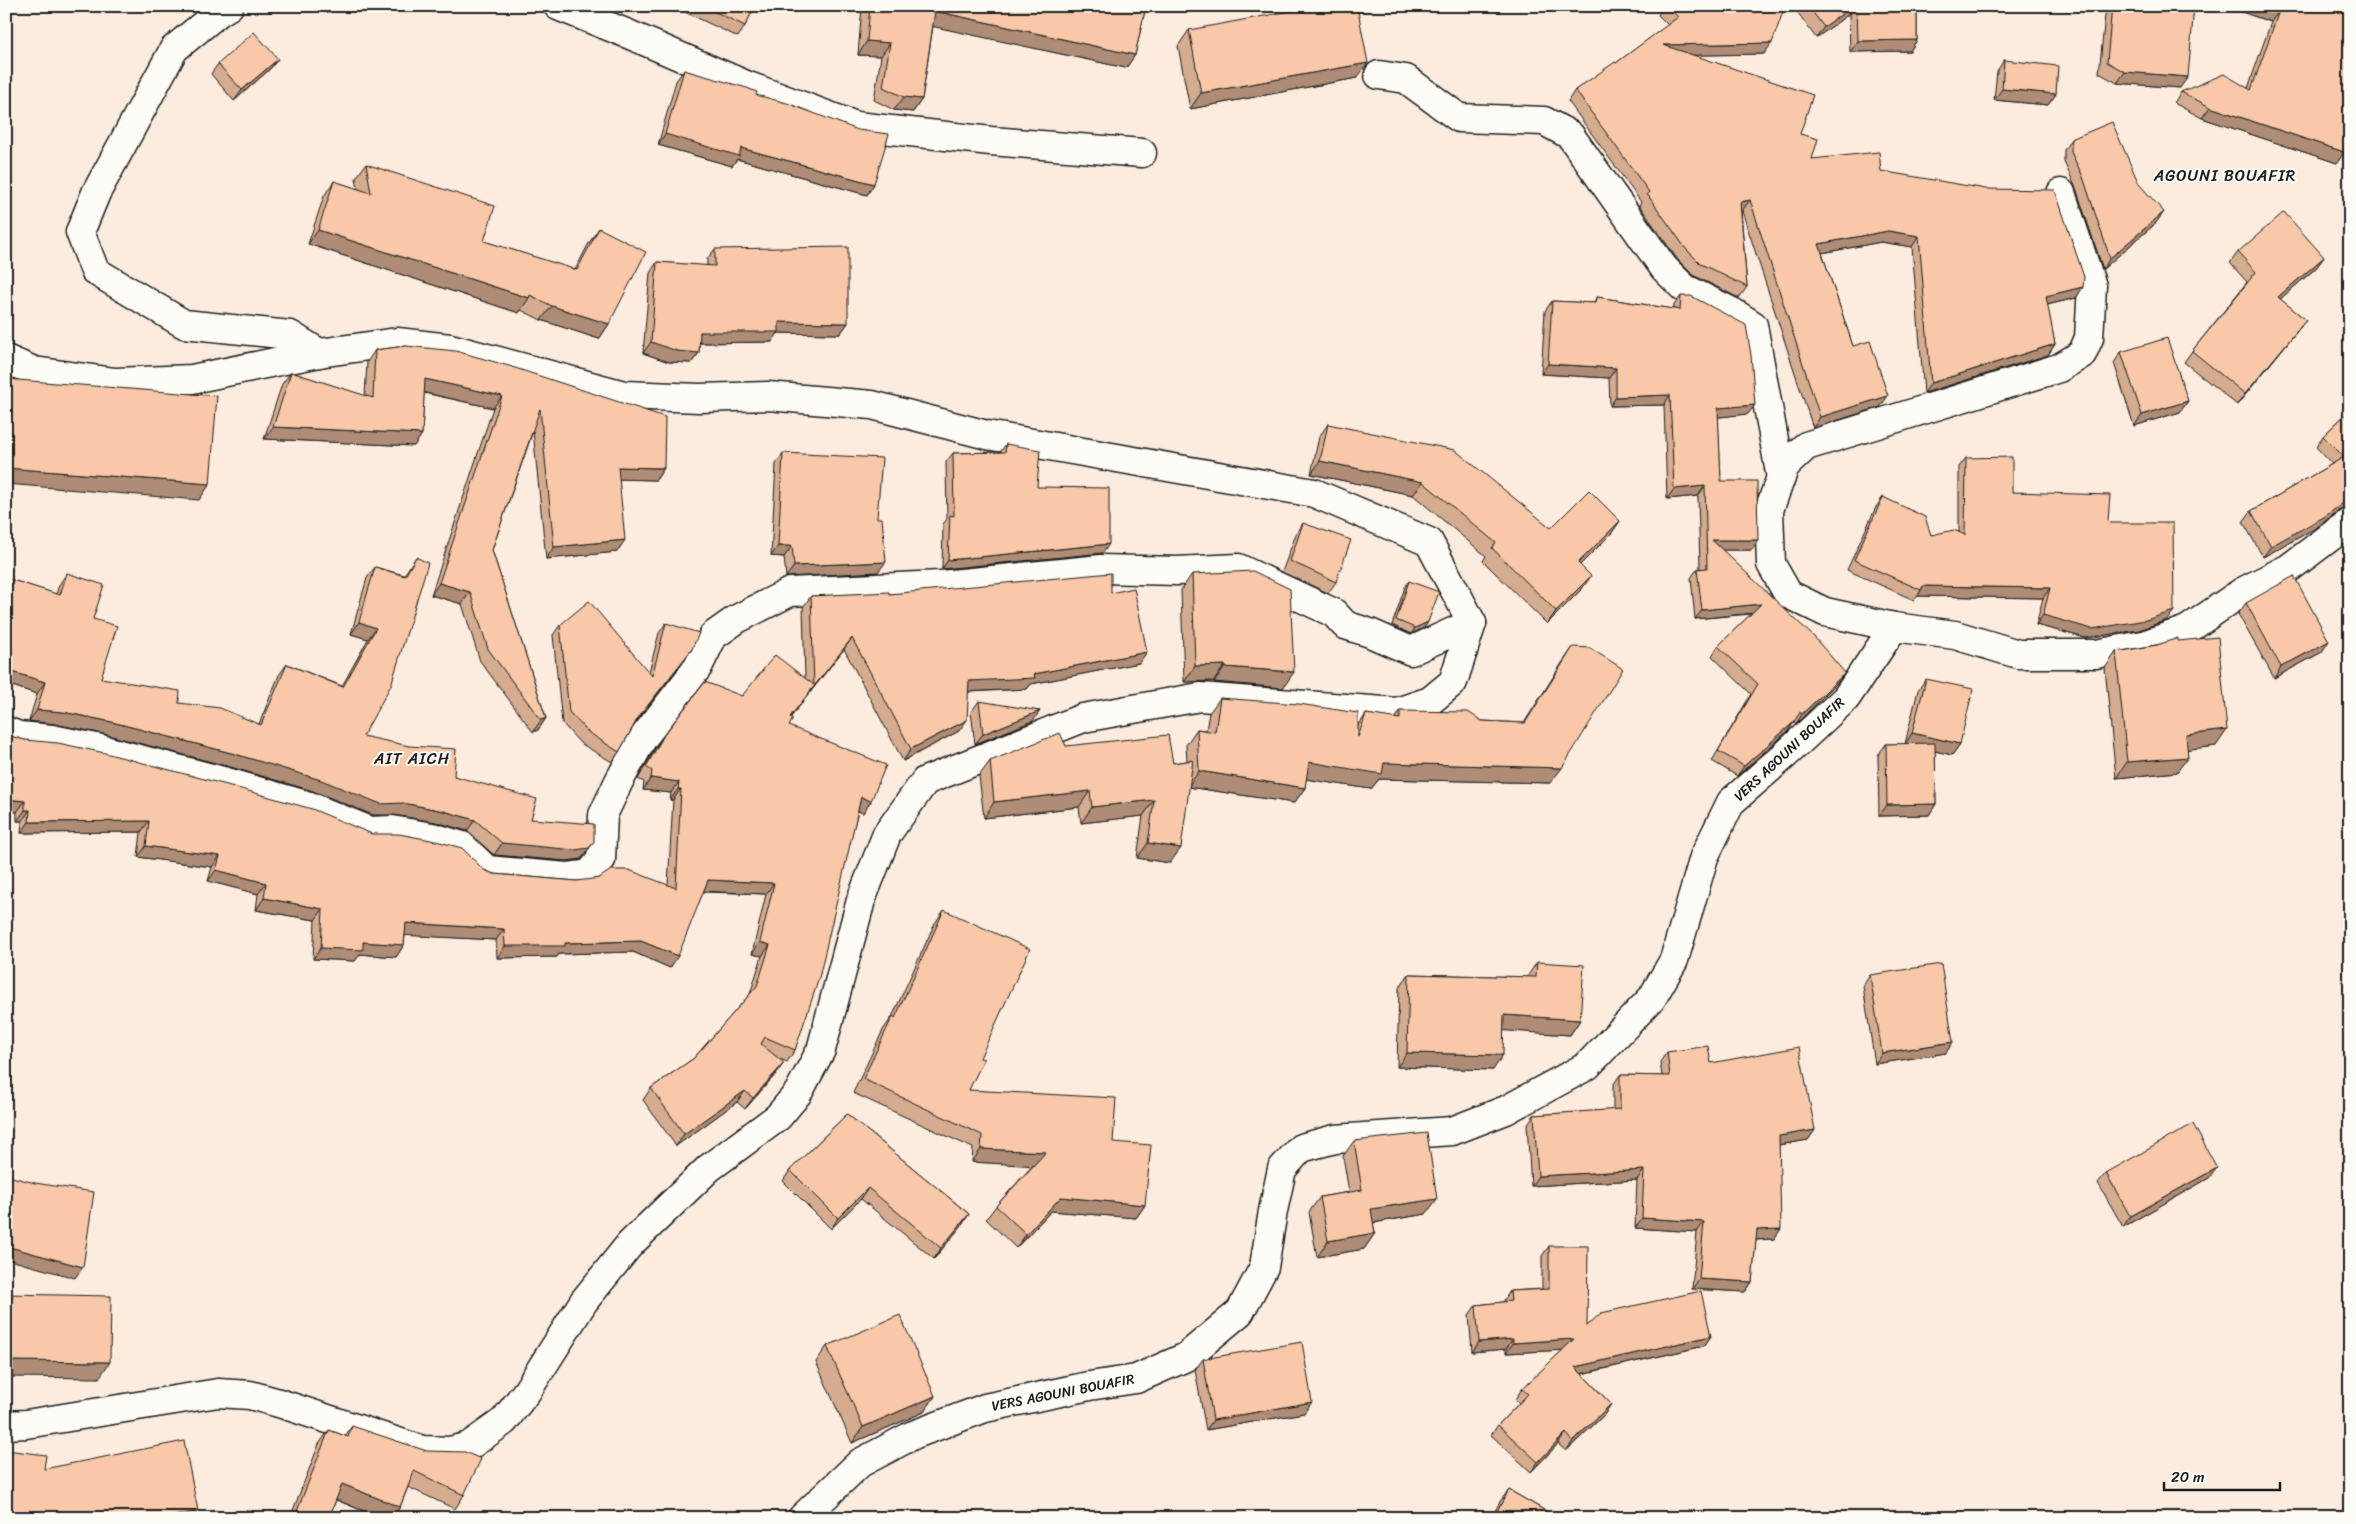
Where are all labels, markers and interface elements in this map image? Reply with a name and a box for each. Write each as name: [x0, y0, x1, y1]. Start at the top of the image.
district label: AGOUNI BOUAFIR: [2153, 161, 2296, 190]
street label: VERS AGOUNI BOUAFIR: [1728, 690, 1851, 808]
district label: AIT AICH: [373, 744, 450, 773]
street label: VERS AGOUNI BOUAFIR: [990, 1366, 1137, 1419]
scale bar: [2164, 1459, 2280, 1491]
text: 20 m: [2171, 1464, 2205, 1490]

